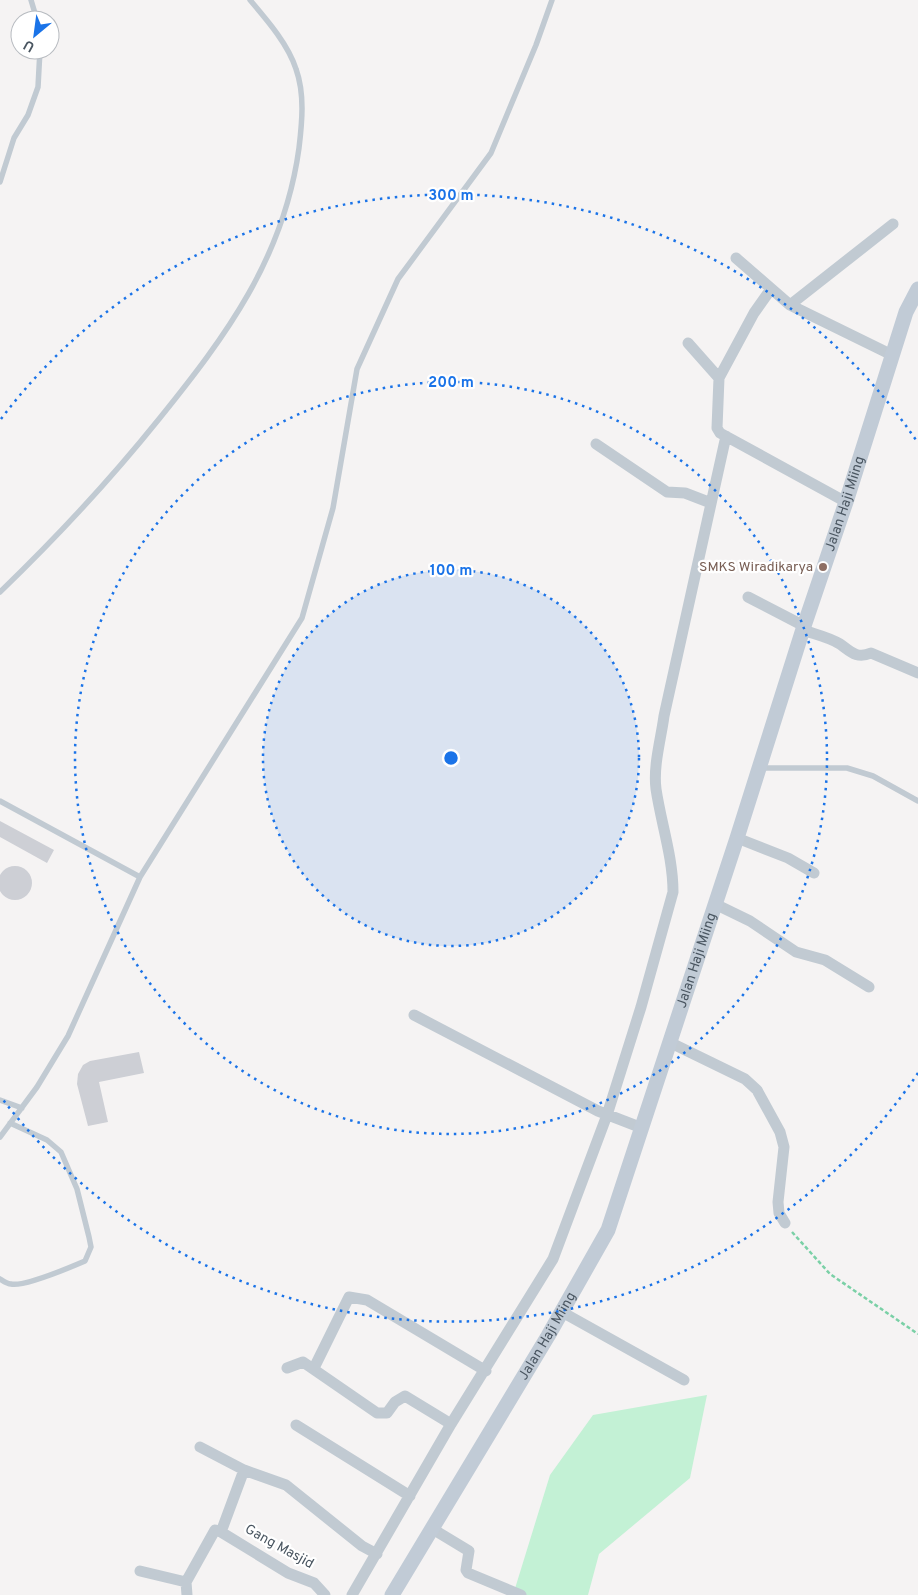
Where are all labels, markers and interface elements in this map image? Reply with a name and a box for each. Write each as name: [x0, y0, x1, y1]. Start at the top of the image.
north arrow: [10, 10, 60, 60]
text: U: [21, 35, 38, 55]
text: 300 m: [428, 187, 474, 206]
text: 200 m: [428, 374, 474, 393]
street label: Jalan Haji Miing: [821, 454, 868, 554]
place label: SMKS Wiradikarya: [699, 559, 813, 576]
marker: SMKS Wiradikarya: [817, 561, 829, 573]
text: 100 m: [430, 562, 472, 581]
centre of rings: [442, 749, 460, 767]
street label: Jalan Haji Miing: [673, 911, 720, 1010]
street label: Jalan Haji Miing: [515, 1289, 580, 1383]
street label: Gang Masjid: [242, 1521, 316, 1573]

